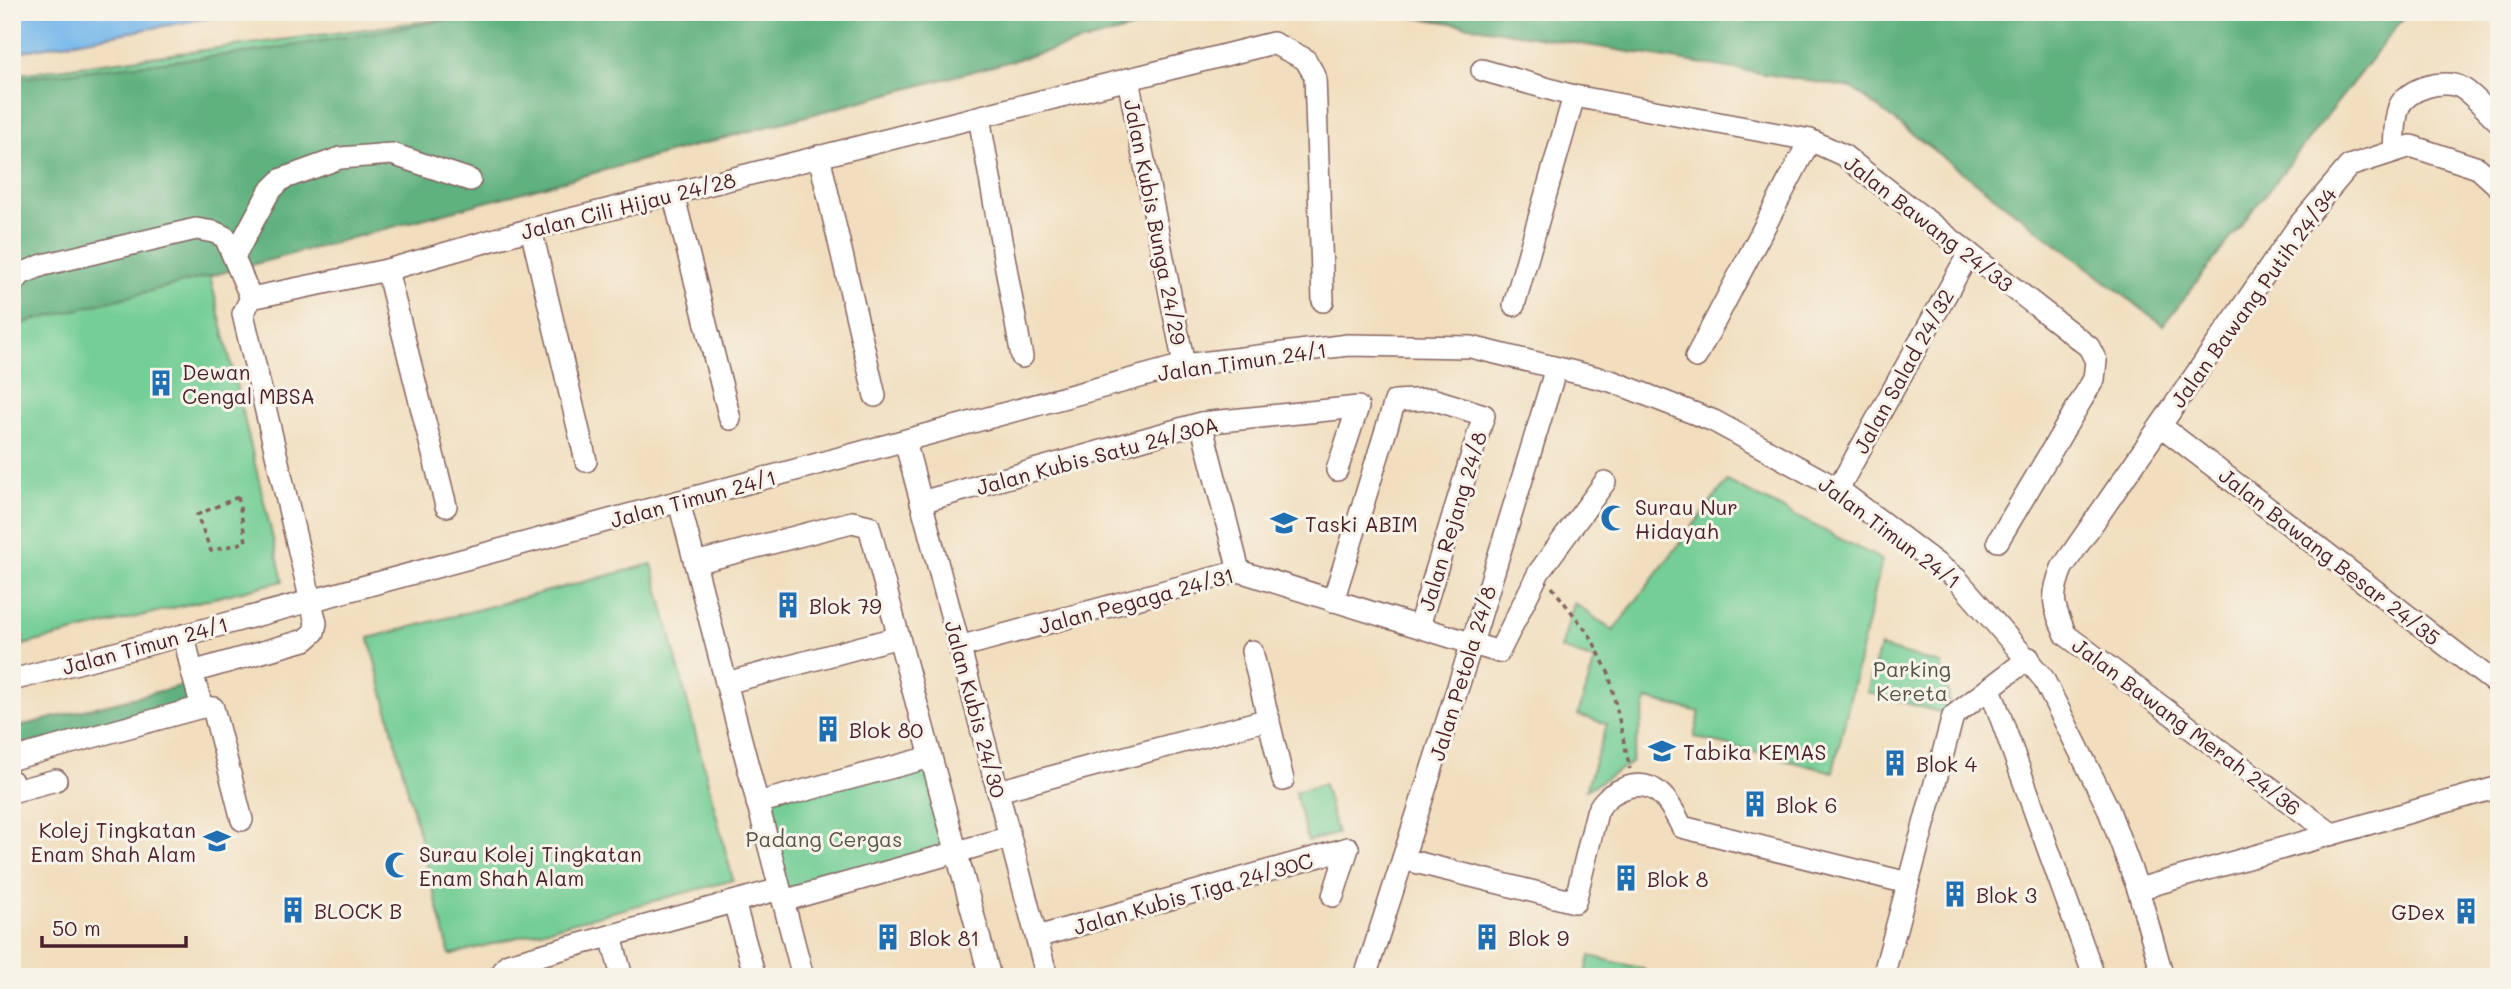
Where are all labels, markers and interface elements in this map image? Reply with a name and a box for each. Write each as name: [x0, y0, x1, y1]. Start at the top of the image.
street label: Jalan Kubis Bunga 24/29: [1119, 97, 1193, 347]
street label: Jalan Bawang 24/33: [1839, 149, 2019, 297]
street label: Jalan Cili Hijau 24/28: [518, 165, 738, 245]
street label: Jalan Bawang Putih 24/34: [2164, 181, 2342, 412]
street label: Jalan Salad 24/32: [1847, 284, 1959, 458]
street label: Jalan Timun 24/1: [1156, 336, 1328, 386]
place label: Dewan Cengal MBSA: [182, 358, 315, 409]
building icon: Dewan Cengal MBSA: [146, 368, 176, 398]
street label: Jalan Kubis Satu 24/30A: [973, 410, 1221, 500]
street label: Jalan Rejang 24/8: [1412, 428, 1492, 614]
street label: Jalan Bawang Besar 24/35: [2214, 461, 2446, 651]
street label: Jalan Timun 24/1: [607, 463, 779, 533]
street label: Jalan Timun 24/1: [1814, 470, 1966, 594]
place label: Surau Nur Hidayah: [1635, 493, 1738, 544]
mosque icon: Surau Nur Hidayah: [1599, 503, 1629, 533]
school or university icon: Taski ABIM: [1269, 508, 1299, 538]
place label: Taski ABIM: [1305, 510, 1418, 537]
street label: Jalan Pegaga 24/31: [1035, 561, 1237, 639]
street label: Jalan Petola 24/8: [1423, 582, 1501, 764]
building icon: Blok 79: [773, 590, 803, 620]
place label: Blok 79: [809, 592, 882, 619]
street label: Jalan Timun 24/1: [59, 610, 231, 680]
street label: Jalan Kubis 24/30: [939, 617, 1013, 801]
street label: Jalan Bawang Merah 24/36: [2067, 631, 2307, 821]
park label: Parking Kereta: [1873, 655, 1951, 706]
building icon: Blok 80: [813, 714, 843, 744]
place label: Blok 80: [849, 716, 923, 743]
school or university icon: Tabika KEMAS: [1647, 736, 1677, 766]
place label: Tabika KEMAS: [1683, 738, 1826, 765]
building icon: Blok 4: [1880, 748, 1910, 778]
place label: Blok 4: [1916, 750, 1978, 777]
building icon: Blok 6: [1740, 789, 1770, 819]
place label: Blok 6: [1776, 791, 1837, 818]
place label: Kolej Tingkatan Enam Shah Alam: [31, 816, 196, 867]
park label: Padang Cergas: [746, 825, 902, 852]
school or university icon: Kolej Tingkatan Enam Shah Alam: [202, 826, 232, 856]
place label: Surau Kolej Tingkatan Enam Shah Alam: [419, 840, 642, 891]
street label: Jalan Kubis Tiga 24/30C: [1070, 846, 1316, 940]
mosque icon: Surau Kolej Tingkatan Enam Shah Alam: [383, 850, 413, 880]
building icon: Blok 8: [1611, 863, 1641, 893]
place label: Blok 8: [1647, 865, 1708, 892]
building icon: Blok 3: [1940, 879, 1970, 909]
place label: Blok 3: [1976, 881, 2037, 908]
building icon: BLOCK B: [278, 895, 308, 925]
building icon: GDex: [2451, 896, 2481, 926]
place label: BLOCK B: [314, 897, 402, 924]
place label: GDex: [2391, 898, 2445, 925]
scale bar: [42, 905, 186, 949]
text: 50 m: [52, 914, 101, 941]
building icon: Blok 81: [873, 922, 903, 952]
building icon: Blok 9: [1472, 922, 1502, 952]
place label: Blok 81: [909, 924, 980, 951]
place label: Blok 9: [1508, 924, 1569, 951]

